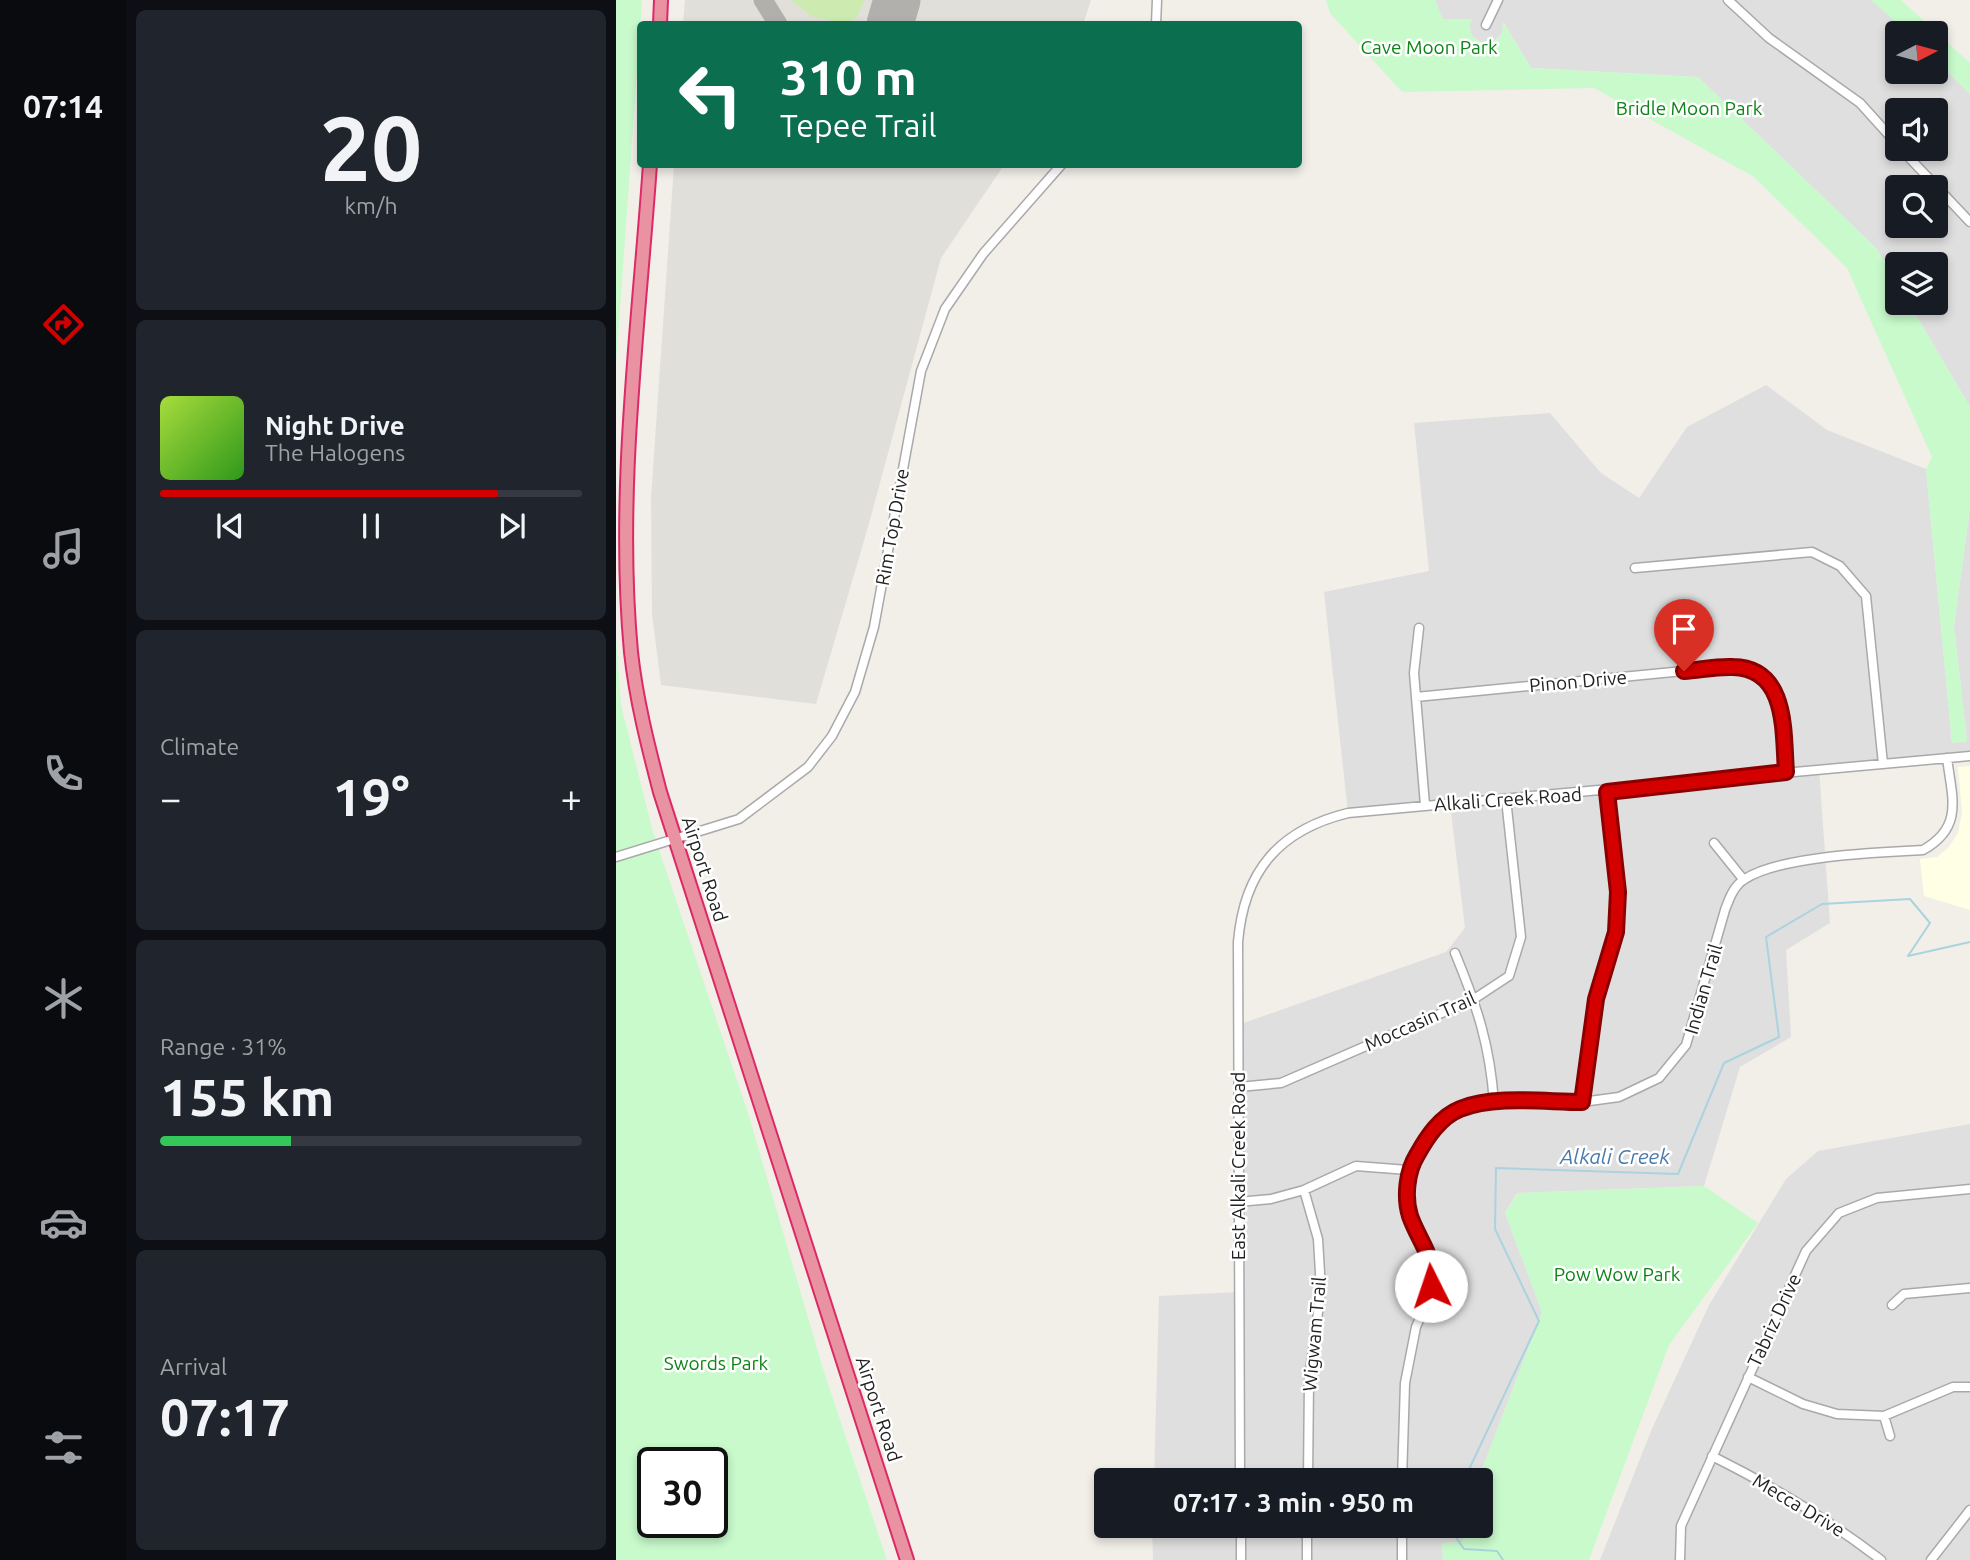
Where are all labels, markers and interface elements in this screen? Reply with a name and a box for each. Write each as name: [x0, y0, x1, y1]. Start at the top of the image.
north arrow: [1885, 21, 1948, 84]
map controls: [1885, 21, 1948, 315]
park label: Cave Moon Park: [1360, 36, 1498, 58]
icon: left: [665, 49, 756, 140]
text: 310 m: [780, 49, 917, 104]
text: 07:14: [23, 88, 103, 124]
text: 20: [320, 96, 422, 198]
park label: Bridle Moon Park: [1616, 97, 1763, 119]
button: sound: [1885, 98, 1948, 161]
text: Tepee Trail: [780, 107, 937, 143]
button: search: [1885, 175, 1948, 238]
text: km/h: [344, 193, 398, 218]
button: layers: [1885, 252, 1948, 315]
icon: directions: [39, 300, 88, 349]
text: Night Drive: [265, 411, 405, 440]
text: The Halogens: [265, 440, 405, 465]
street label: Rim Top Drive: [871, 467, 913, 587]
icon: previous: [211, 507, 249, 545]
icon: pause: [352, 507, 390, 545]
icon: next: [493, 507, 531, 545]
icon: music: [39, 524, 88, 573]
pin: [1654, 599, 1714, 671]
icon: arrive: [1665, 610, 1703, 648]
street label: Pinon Drive: [1528, 666, 1628, 696]
text: Climate: [160, 734, 239, 759]
icon: phone: [39, 749, 88, 798]
text: 19°: [332, 768, 410, 826]
text: −: [160, 777, 181, 819]
text: +: [561, 777, 582, 819]
street label: Alkali Creek Road: [1433, 783, 1583, 815]
street label: Airport Road: [678, 814, 732, 924]
street label: Indian Trail: [1680, 941, 1726, 1037]
icon: climate: [39, 974, 88, 1023]
street label: Moccasin Trail: [1361, 987, 1479, 1055]
text: Range · 31%: [160, 1034, 287, 1059]
text: 155 km: [160, 1068, 334, 1126]
street label: East Alkali Creek Road: [1227, 1072, 1249, 1260]
water label: Alkali Creek: [1559, 1144, 1670, 1168]
icon: car: [39, 1198, 88, 1247]
position arrow: [1394, 1249, 1468, 1323]
park label: Pow Wow Park: [1554, 1263, 1681, 1285]
street label: Tabriz Drive: [1743, 1270, 1805, 1370]
street label: Wigwam Trail: [1298, 1276, 1330, 1392]
park label: Swords Park: [664, 1352, 769, 1374]
text: Arrival: [160, 1354, 227, 1379]
street label: Airport Road: [852, 1354, 906, 1464]
text: 07:17: [160, 1388, 290, 1446]
icon: filters: [39, 1423, 88, 1472]
speed limit sign: 30: [637, 1447, 728, 1538]
street label: Mecca Drive: [1749, 1469, 1849, 1541]
text: 07:17 · 3 min · 950 m: [1173, 1488, 1414, 1517]

